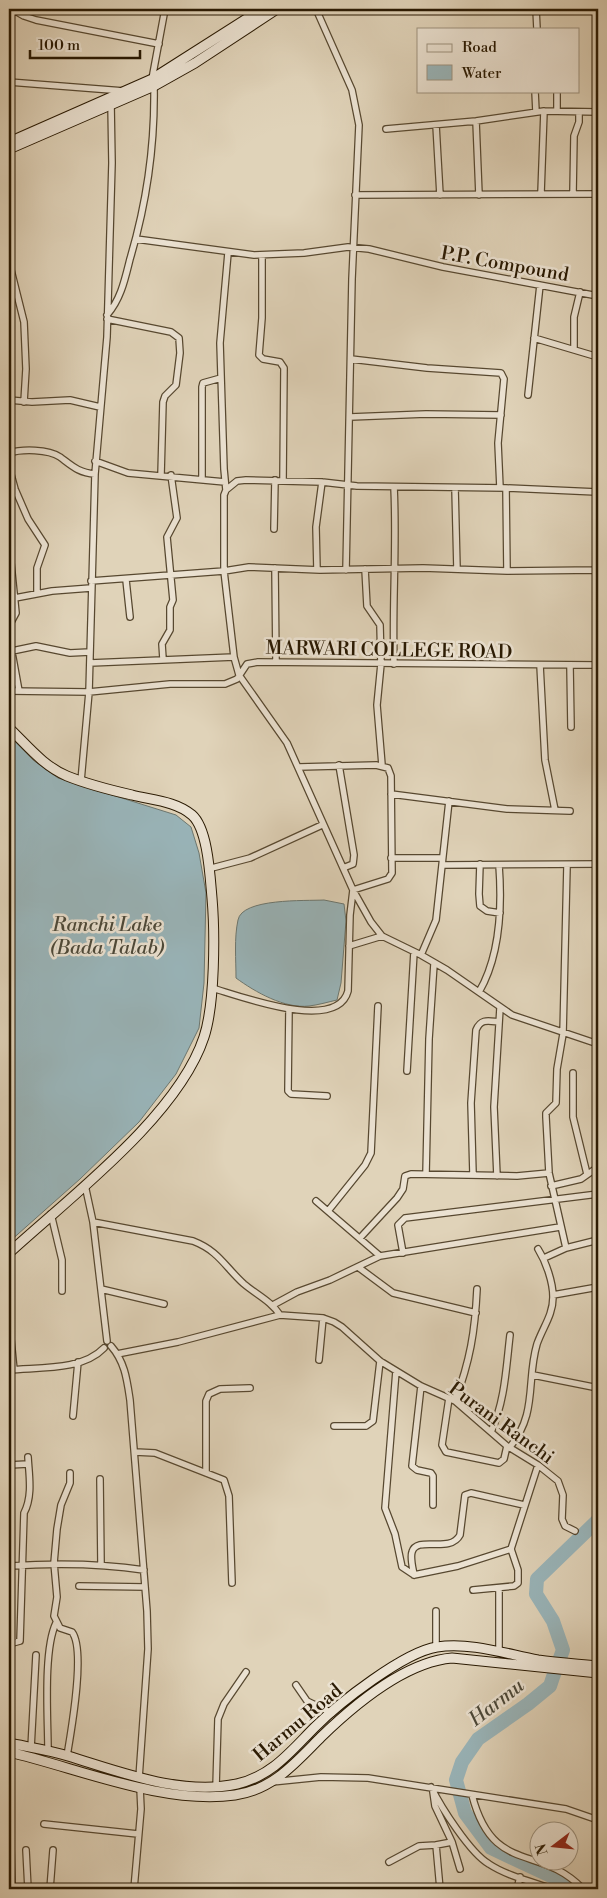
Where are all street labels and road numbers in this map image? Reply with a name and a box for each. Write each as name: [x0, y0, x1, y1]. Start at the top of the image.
street label: P.P. Compound: [439, 241, 571, 287]
street label: MARWARI COLLEGE ROAD: [265, 636, 513, 664]
street label: Purani Ranchi: [444, 1376, 559, 1469]
street label: Harmu Road: [248, 1678, 347, 1767]

